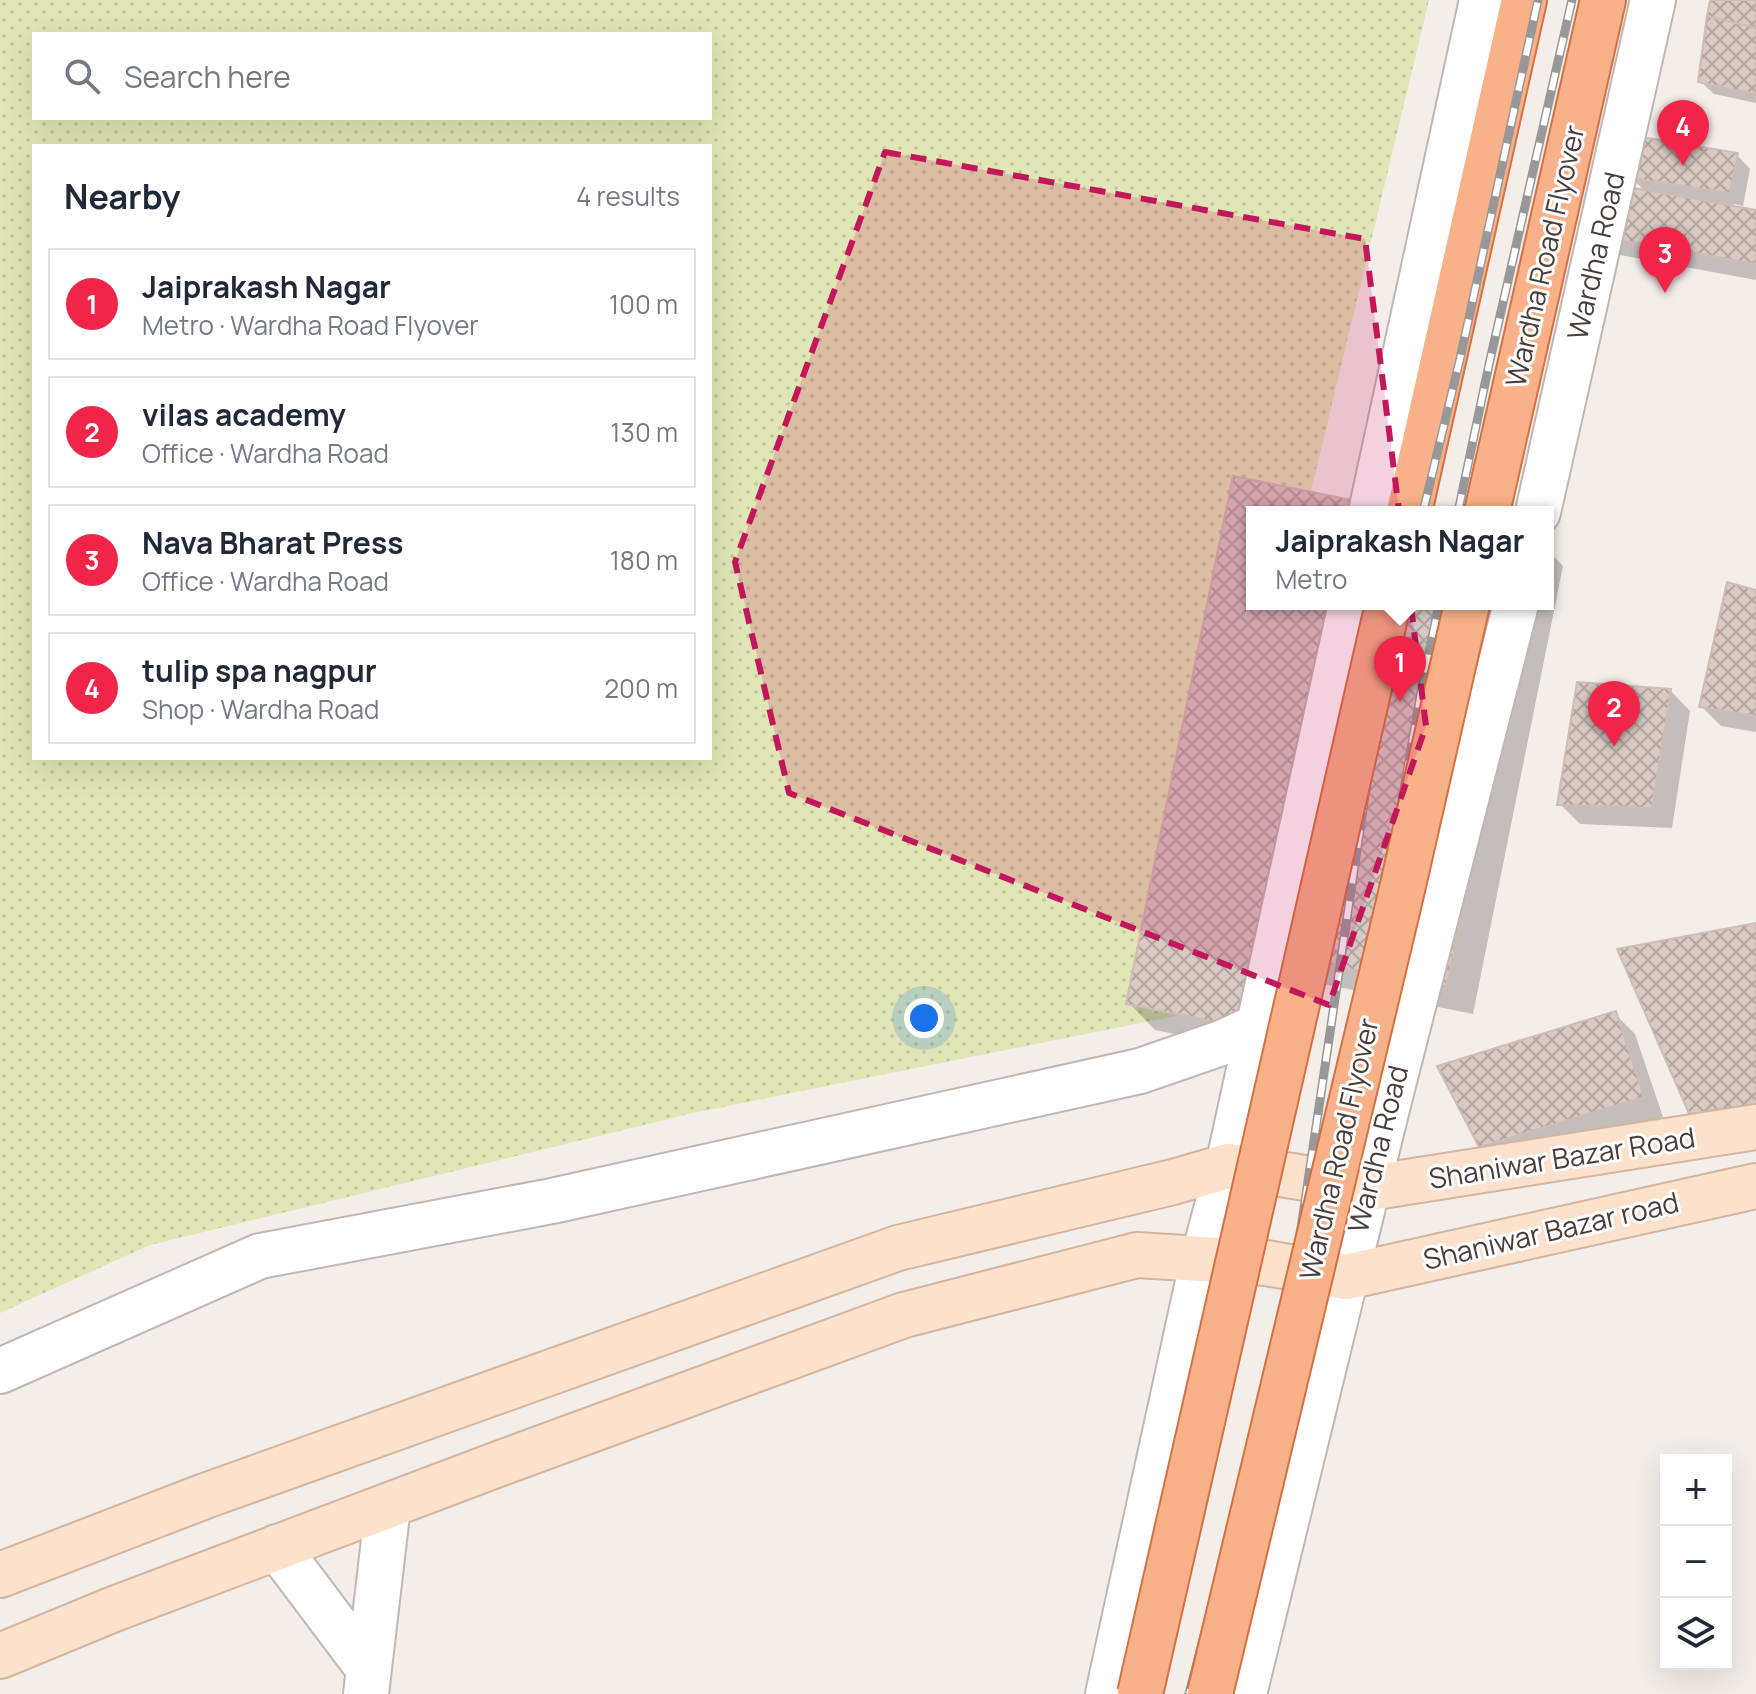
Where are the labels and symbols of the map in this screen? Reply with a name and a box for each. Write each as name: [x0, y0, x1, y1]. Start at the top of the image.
pin: 4: [1657, 100, 1709, 166]
street label: Wardha Road Flyover: [1495, 121, 1593, 390]
street label: Wardha Road: [1557, 168, 1633, 343]
pin: 3: [1639, 227, 1691, 293]
pin: 1: [1374, 636, 1426, 702]
pin: 2: [1588, 681, 1640, 747]
your location: [904, 998, 944, 1038]
street label: Wardha Road Flyover: [1293, 1015, 1385, 1283]
street label: Wardha Road: [1341, 1062, 1415, 1236]
street label: Shaniwar Bazar Road: [1426, 1117, 1698, 1197]
street label: Shaniwar Bazar road: [1419, 1182, 1682, 1278]

